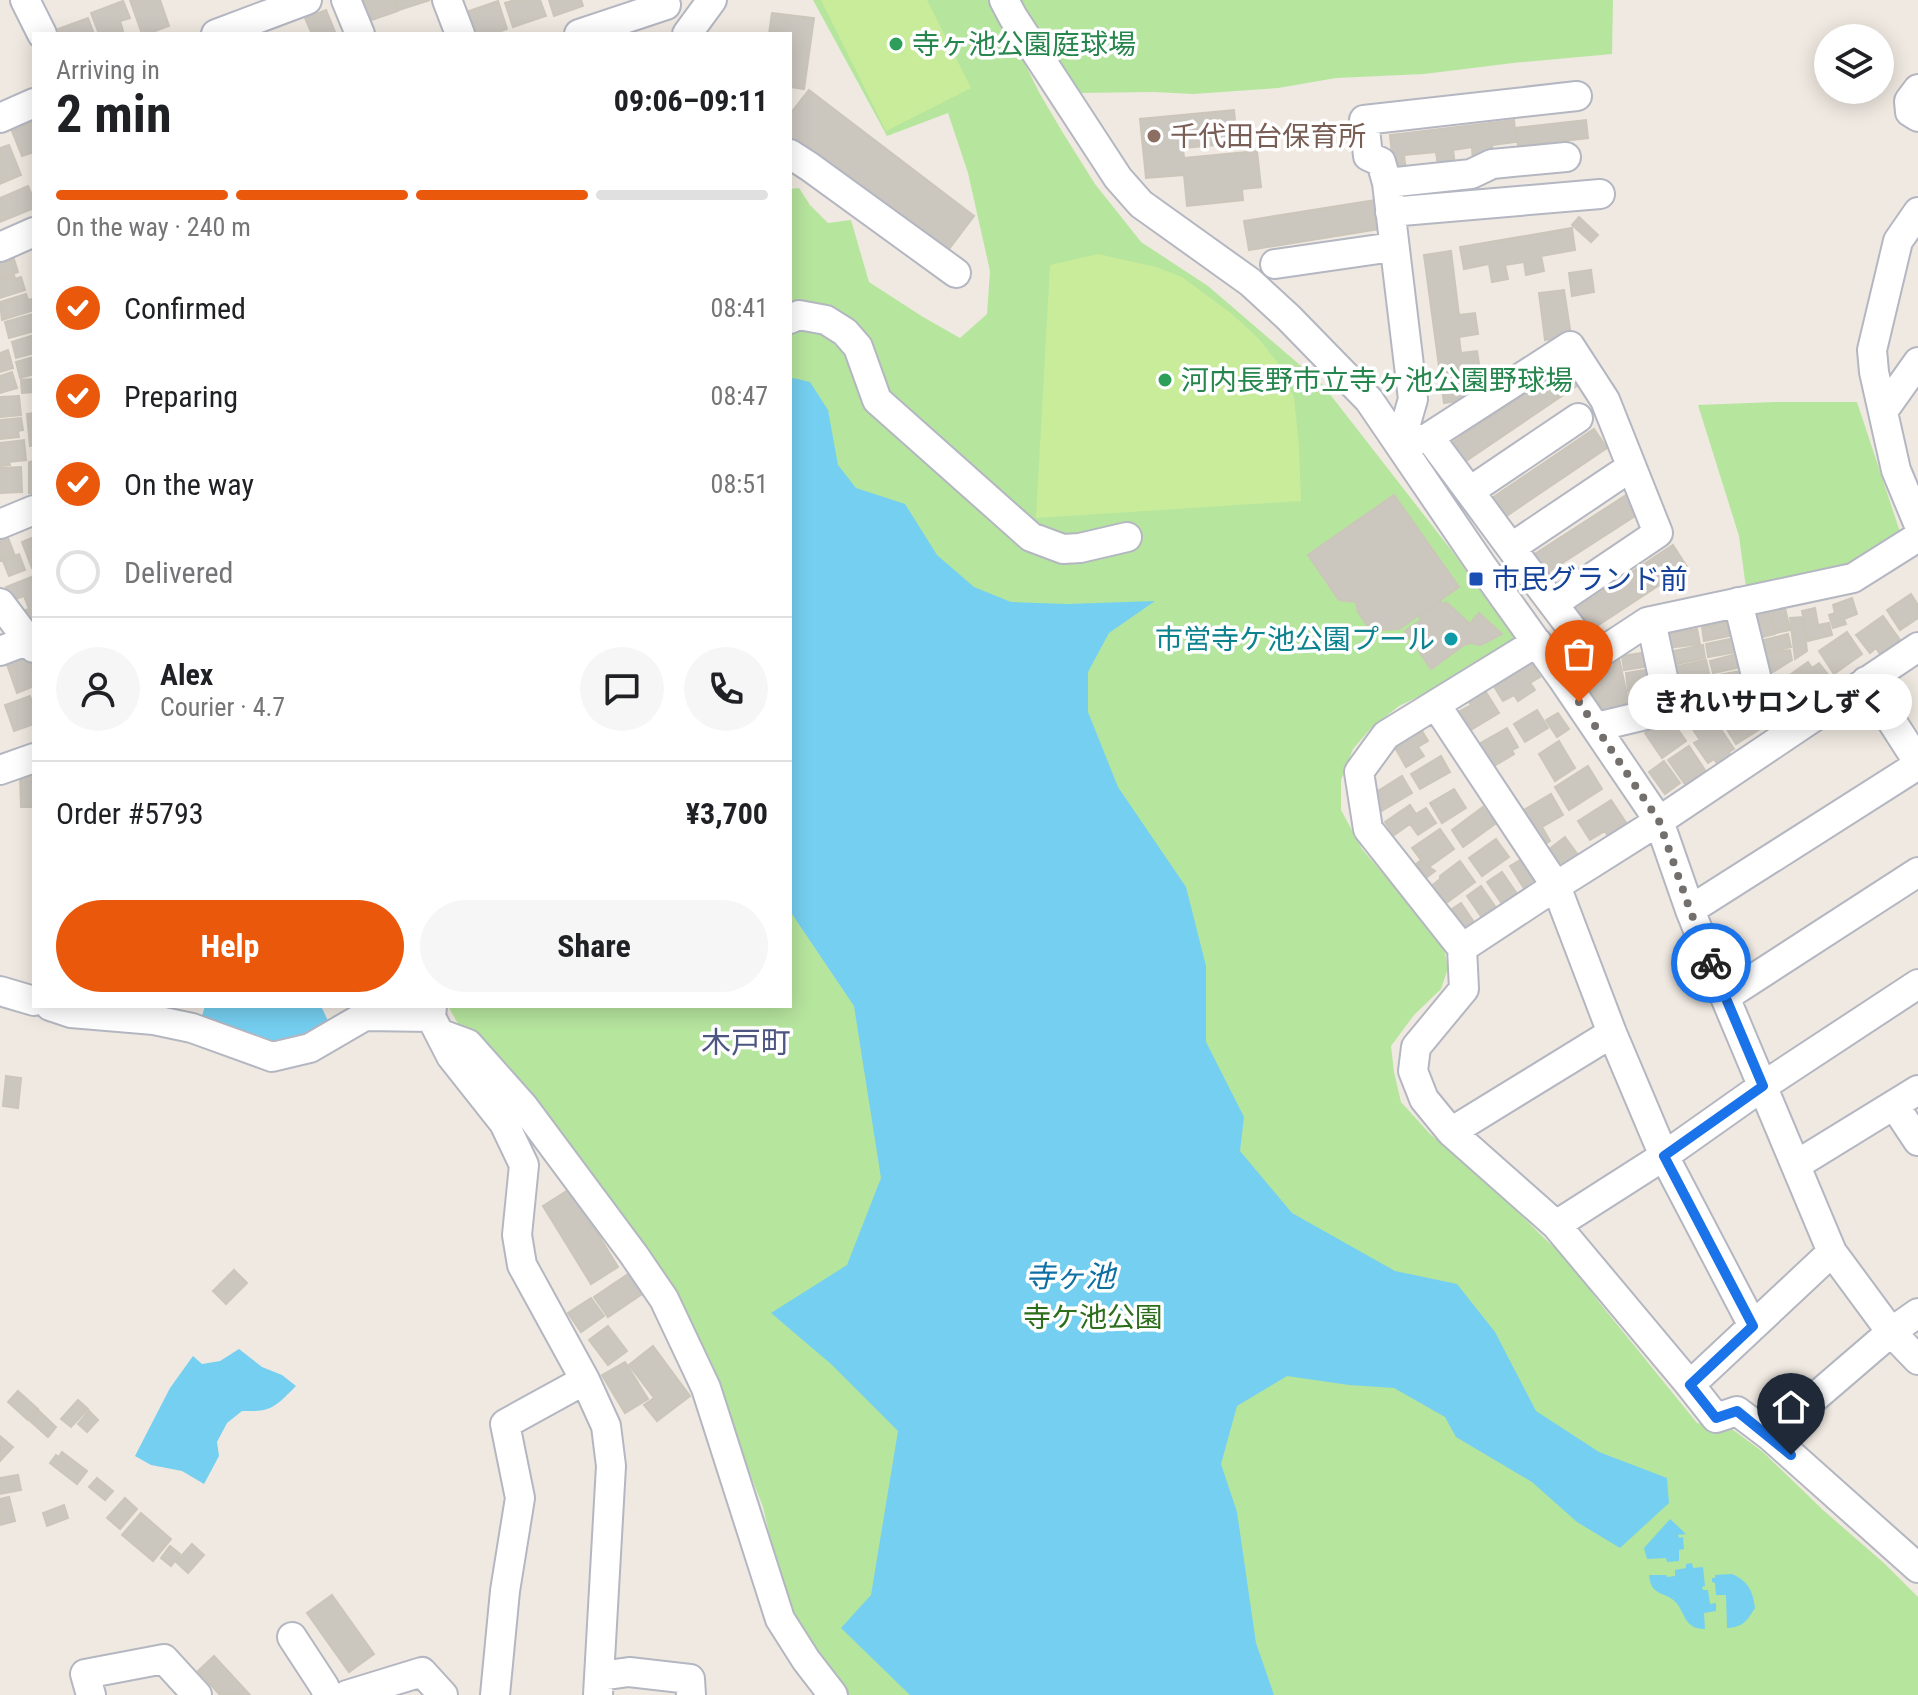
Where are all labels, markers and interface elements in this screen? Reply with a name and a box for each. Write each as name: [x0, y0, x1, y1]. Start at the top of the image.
map controls: [1814, 24, 1894, 104]
button: layers: [1814, 24, 1894, 104]
place label: 寺ヶ池公園庭球場: [912, 28, 1136, 61]
marker: 寺ヶ池公園庭球場: [887, 35, 905, 53]
text: Arriving in: [56, 55, 160, 85]
text: 09:06–09:11: [614, 83, 768, 118]
text: 2 min: [56, 84, 172, 145]
place label: 千代田台保育所: [1170, 120, 1366, 153]
marker: 千代田台保育所: [1145, 127, 1163, 145]
text: On the way · 240 m: [56, 212, 251, 242]
icon: check: [56, 286, 100, 330]
text: Confirmed: [124, 291, 246, 326]
text: 08:41: [711, 293, 768, 323]
place label: 河内長野市立寺ヶ池公園野球場: [1181, 364, 1573, 397]
marker: 河内長野市立寺ヶ池公園野球場: [1156, 371, 1174, 389]
icon: check: [56, 374, 100, 418]
text: Preparing: [124, 379, 238, 414]
text: 08:47: [711, 381, 768, 411]
icon: check: [56, 462, 100, 506]
text: On the way: [124, 467, 254, 502]
text: 08:51: [711, 469, 768, 499]
text: Delivered: [124, 555, 233, 590]
place label: 市民グランド前: [1492, 563, 1688, 596]
marker: 市民グランド前: [1467, 570, 1485, 588]
pin: [1545, 620, 1613, 702]
place label: 市営寺ケ池公園プール: [1155, 623, 1435, 656]
marker: 市営寺ケ池公園プール: [1442, 630, 1460, 648]
icon: bag: [1557, 632, 1601, 676]
button: person: [56, 647, 140, 731]
button: chat: [580, 647, 664, 731]
button: phone: [684, 647, 768, 731]
text: Alex: [160, 657, 213, 692]
callout: きれいサロンしずく: [1627, 674, 1911, 730]
text: きれいサロンしずく: [1653, 687, 1887, 717]
text: Courier · 4.7: [160, 692, 285, 722]
text: Order #5793: [56, 796, 204, 831]
text: ¥3,700: [686, 796, 768, 831]
button: Help: [56, 900, 404, 992]
button: Share: [420, 900, 768, 992]
courier: [1671, 923, 1751, 1003]
icon: bike: [1689, 941, 1733, 985]
district label: 木戸町: [701, 1025, 791, 1060]
water label: 寺ヶ池: [1025, 1259, 1118, 1294]
park label: 寺ケ池公園: [1023, 1301, 1163, 1334]
pin: [1757, 1373, 1825, 1455]
icon: home: [1769, 1385, 1813, 1429]

